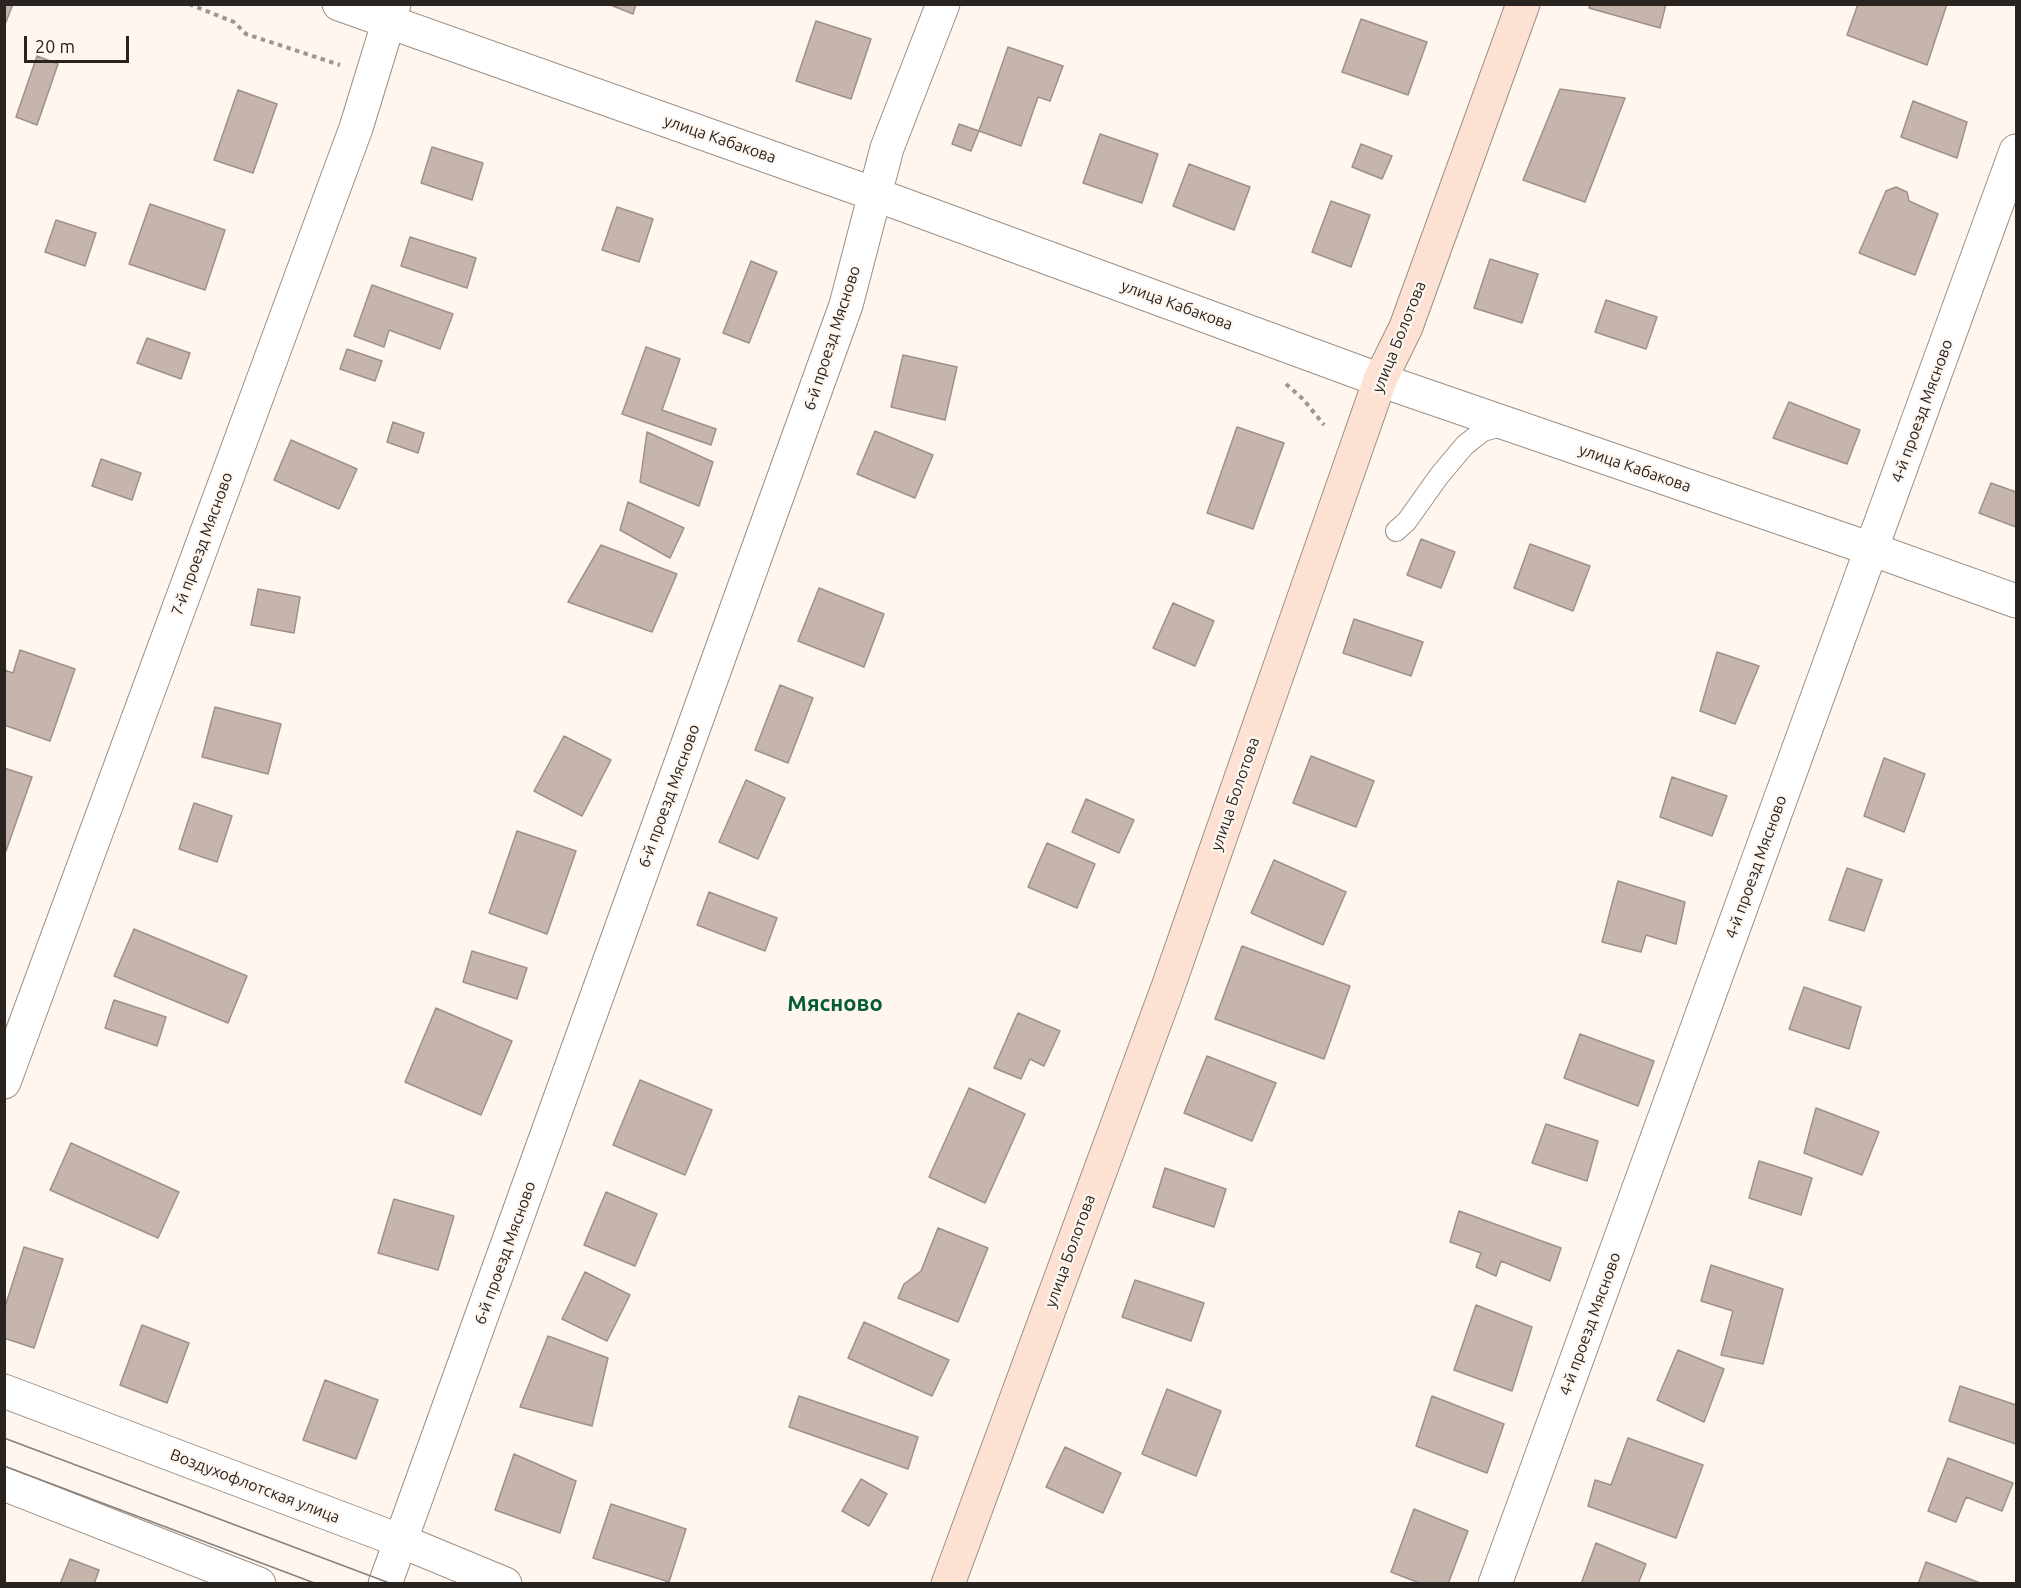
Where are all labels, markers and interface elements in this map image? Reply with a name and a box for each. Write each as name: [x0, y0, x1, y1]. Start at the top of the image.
scale bar: [27, 24, 132, 62]
text: 20 m: [35, 36, 75, 56]
street label: улица Кабакова: [661, 111, 779, 167]
street label: 6-й проезд Мясново: [800, 263, 864, 413]
street label: улица Кабакова: [1119, 276, 1235, 334]
street label: улица Болотова: [1368, 278, 1430, 396]
street label: 4-й проезд Мясново: [1887, 337, 1957, 485]
street label: улица Кабакова: [1576, 440, 1694, 496]
street label: 7-й проезд Мясново: [167, 470, 237, 618]
street label: 6-й проезд Мясново: [634, 722, 704, 870]
street label: улица Болотова: [1207, 735, 1263, 853]
street label: 4-й проезд Мясново: [1721, 793, 1791, 941]
district label: Мясново: [787, 991, 883, 1017]
street label: 6-й проезд Мясново: [470, 1179, 540, 1327]
street label: улица Болотова: [1041, 1192, 1099, 1310]
street label: 4-й проезд Мясново: [1555, 1250, 1625, 1398]
street label: Воздухофлотская улица: [168, 1445, 342, 1527]

